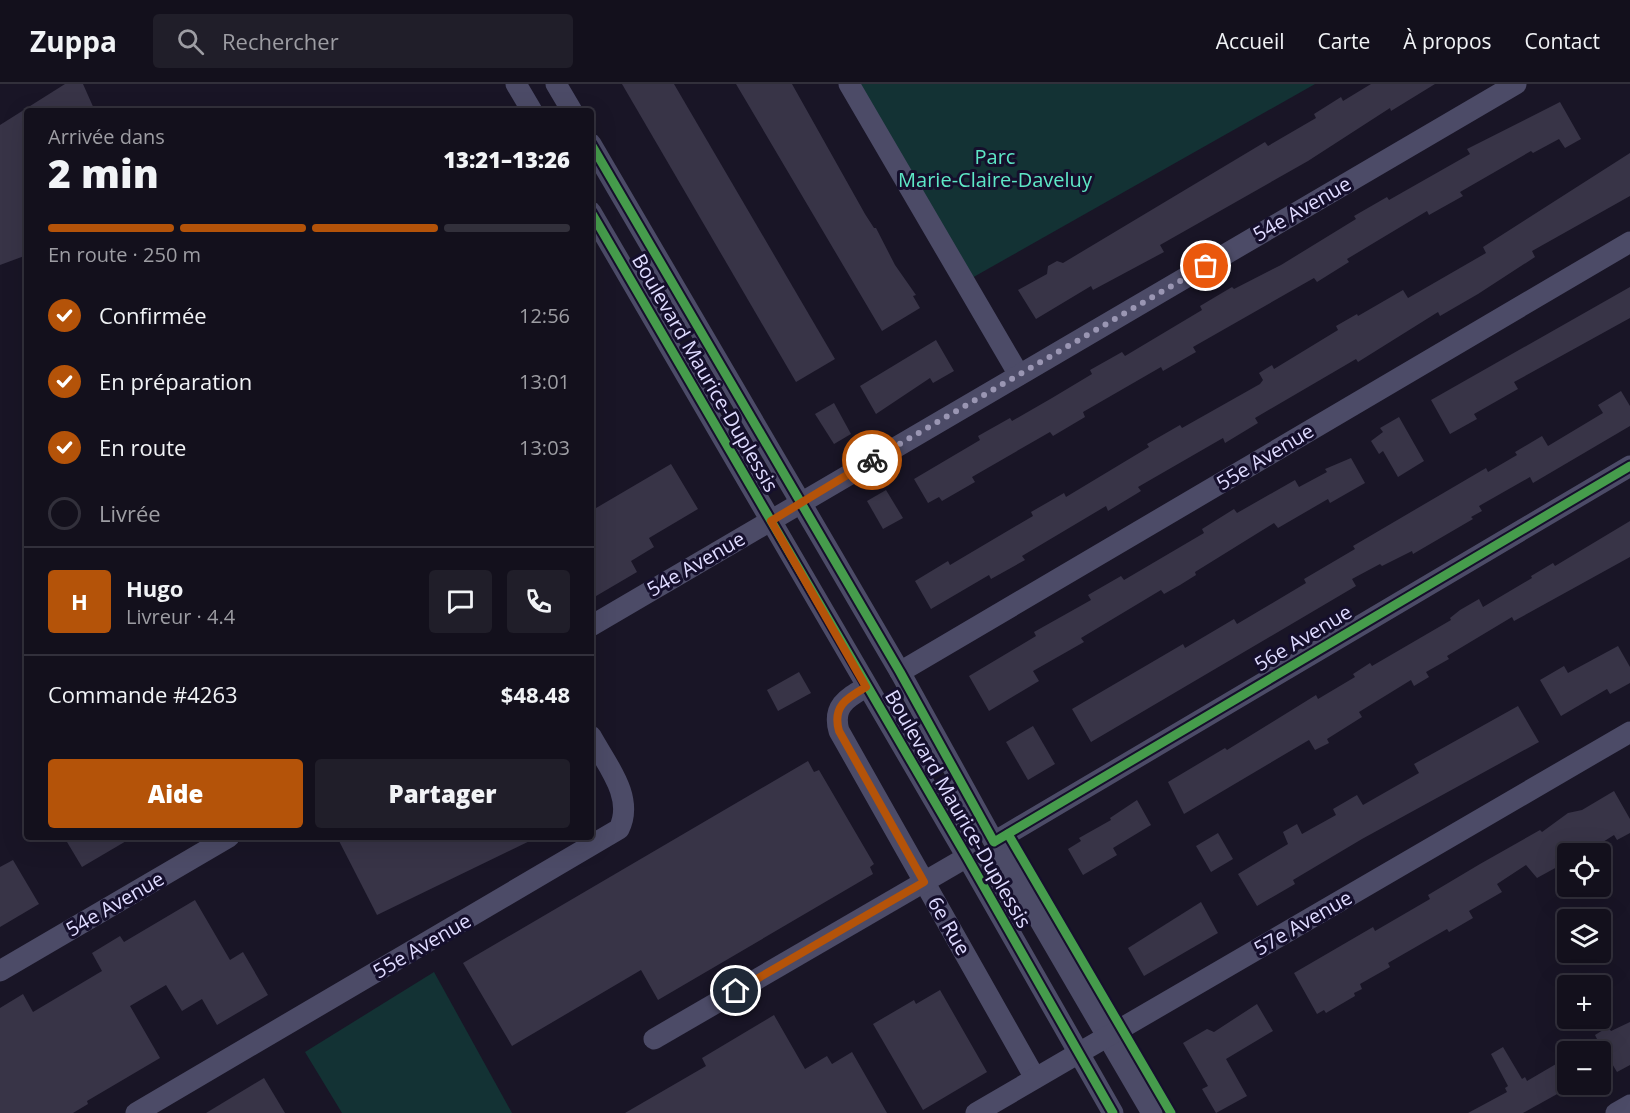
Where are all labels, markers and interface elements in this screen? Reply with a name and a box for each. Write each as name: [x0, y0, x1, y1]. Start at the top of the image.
search box: [153, 14, 573, 68]
text: Zuppa: [30, 22, 117, 60]
icon: search: [174, 25, 207, 58]
text: Rechercher: [222, 26, 339, 56]
text: Accueil: [1216, 27, 1284, 55]
text: Carte: [1317, 27, 1370, 55]
text: À propos: [1403, 27, 1492, 55]
text: Contact: [1525, 27, 1600, 55]
text: Arrivée dans: [48, 123, 165, 150]
park label: Parc Marie-Claire-Daveluy: [898, 143, 1093, 193]
text: 13:21–13:26: [443, 144, 570, 174]
text: 2 min: [48, 146, 159, 199]
street label: 54e Avenue: [1248, 170, 1356, 247]
pin: [1180, 240, 1231, 291]
text: En route · 250 m: [48, 241, 201, 268]
street label: Boulevard Maurice-Duplessis: [626, 249, 785, 497]
icon: bag: [1189, 249, 1222, 282]
icon: check: [48, 299, 81, 332]
text: Confirmée: [99, 300, 207, 330]
text: 12:56: [519, 302, 570, 329]
icon: check: [48, 365, 81, 398]
text: En préparation: [99, 366, 252, 396]
text: 13:01: [519, 368, 570, 395]
street label: 55e Avenue: [1211, 417, 1318, 496]
courier: [842, 430, 902, 490]
icon: check: [48, 431, 81, 464]
text: En route: [99, 432, 186, 462]
text: 13:03: [519, 434, 570, 461]
icon: bike: [856, 444, 889, 477]
text: Livrée: [99, 498, 161, 528]
street label: 54e Avenue: [642, 525, 750, 602]
button: chat: [429, 570, 492, 633]
button: phone: [507, 570, 570, 633]
text: Hugo: [126, 573, 183, 603]
text: H: [71, 586, 88, 616]
street label: 56e Avenue: [1249, 598, 1356, 677]
text: Livreur · 4.4: [126, 603, 235, 630]
text: Commande #4263: [48, 679, 238, 709]
text: $48.48: [501, 679, 570, 709]
street label: Boulevard Maurice-Duplessis: [879, 685, 1038, 933]
button: Aide: [48, 759, 303, 828]
button: Partager: [315, 759, 570, 828]
map controls: [1557, 843, 1611, 1095]
button: locate: [1557, 843, 1611, 897]
street label: 54e Avenue: [61, 865, 169, 942]
street label: 57e Avenue: [1249, 884, 1357, 961]
street label: 6e Rue: [922, 891, 977, 960]
street label: 55e Avenue: [368, 907, 476, 984]
button: layers: [1557, 909, 1611, 963]
pin: [710, 965, 761, 1016]
icon: home: [719, 974, 752, 1007]
button: +: [1557, 975, 1611, 1029]
button: −: [1557, 1041, 1611, 1095]

